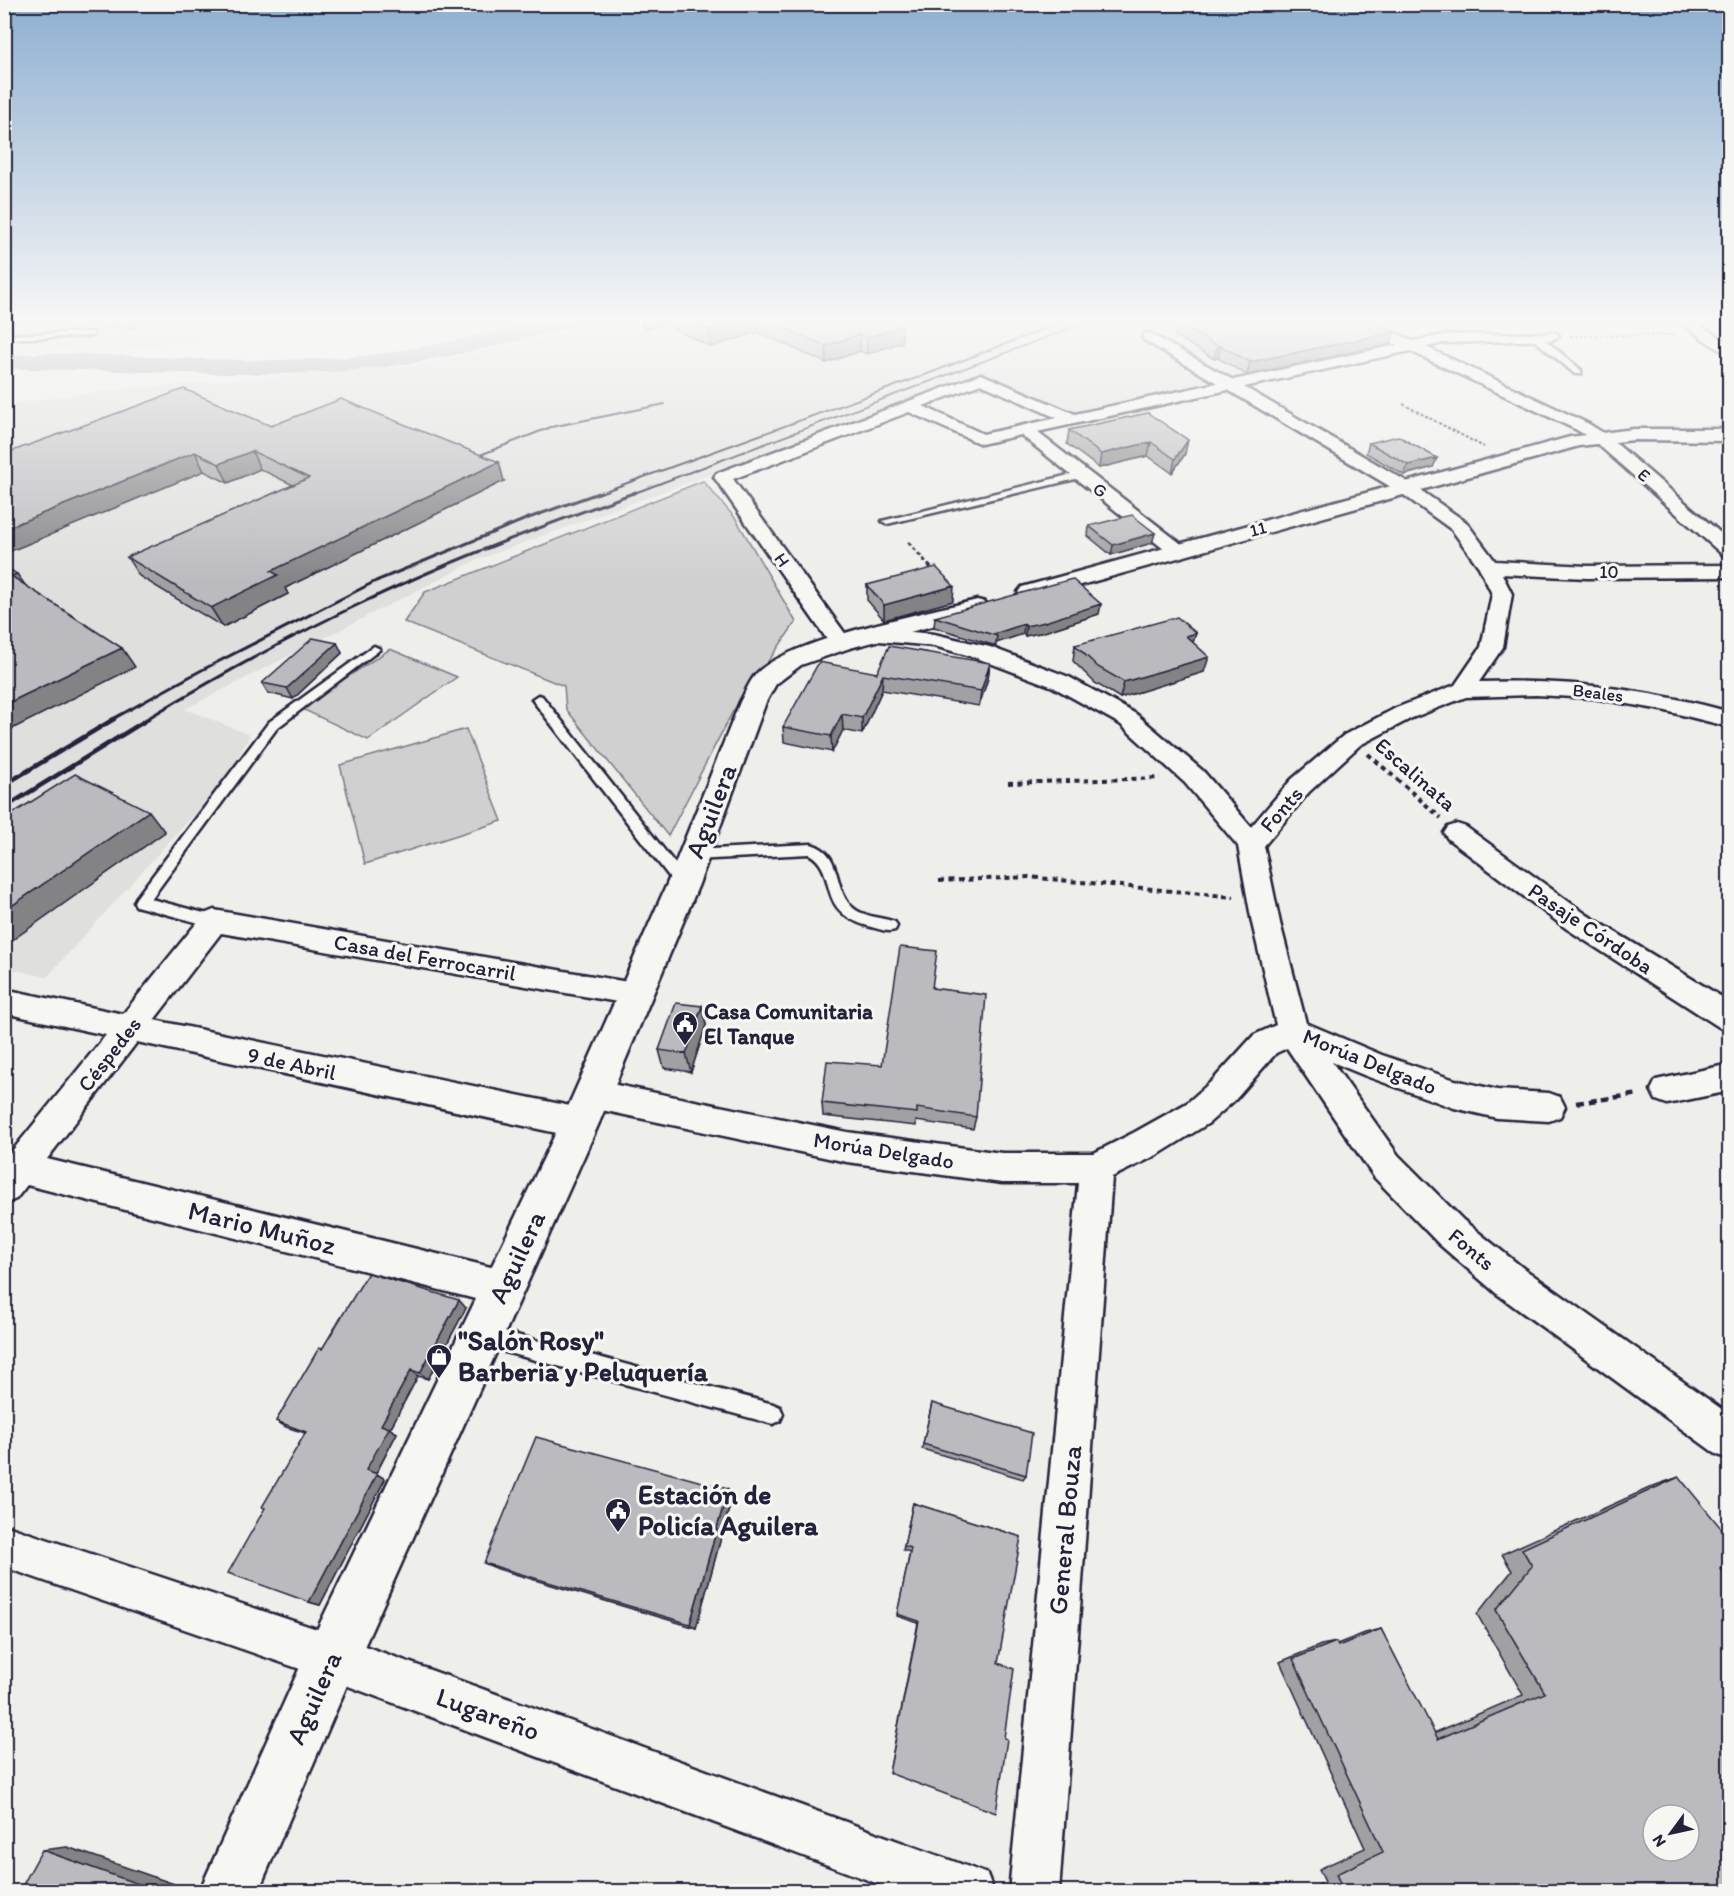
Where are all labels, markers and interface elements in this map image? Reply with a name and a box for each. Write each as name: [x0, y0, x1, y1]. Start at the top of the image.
street label: E: [1633, 464, 1655, 487]
street label: G: [1088, 478, 1112, 502]
street label: 11: [1247, 516, 1269, 542]
street label: H: [769, 549, 795, 571]
street label: 10: [1599, 561, 1619, 583]
street label: Beales: [1571, 679, 1625, 707]
street label: Escalinata: [1370, 732, 1462, 817]
street label: Aguilera: [677, 759, 744, 863]
street label: Fonts: [1254, 781, 1309, 838]
street label: Pasaje Córdoba: [1523, 877, 1658, 980]
street label: Casa del Ferrocarril: [332, 928, 518, 987]
place label: Casa Comunitaria El Tanque: [704, 998, 873, 1050]
public building icon: Casa Comunitaria El Tanque: [670, 1009, 700, 1047]
street label: Céspedes: [72, 1011, 147, 1097]
street label: Morúa Delgado: [1299, 1022, 1441, 1101]
street label: 9 de Abril: [245, 1041, 339, 1086]
street label: Morúa Delgado: [812, 1126, 956, 1175]
street label: Mario Muñoz: [185, 1193, 340, 1262]
street label: Aguilera: [481, 1205, 552, 1308]
street label: Fonts: [1443, 1222, 1500, 1277]
place label: "Salón Rosy" Barberia y Peluquería: [458, 1324, 709, 1388]
shop icon: "Salón Rosy" Barberia y Peluquería: [424, 1342, 454, 1380]
street label: General Bouza: [1041, 1444, 1088, 1616]
place label: Estación de Policía Aguilera: [638, 1478, 819, 1542]
public building icon: Estación de Policía Aguilera: [603, 1496, 633, 1534]
street label: Aguilera: [278, 1646, 349, 1749]
street label: Lugareño: [432, 1680, 544, 1747]
north arrow: [1641, 1803, 1701, 1863]
text: N: [1648, 1831, 1670, 1851]

